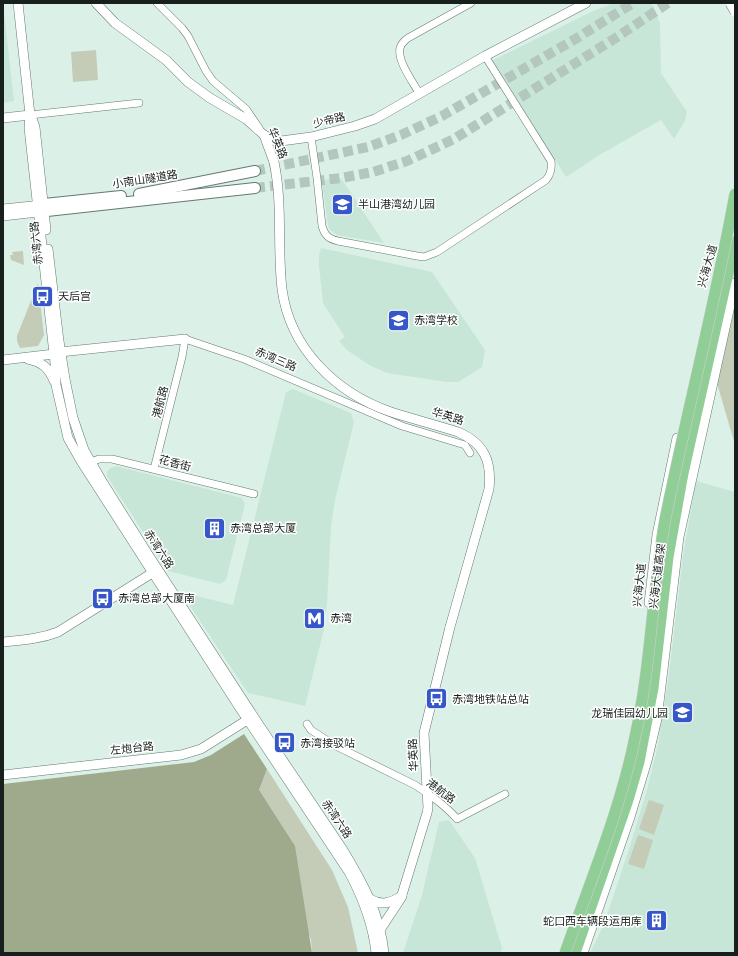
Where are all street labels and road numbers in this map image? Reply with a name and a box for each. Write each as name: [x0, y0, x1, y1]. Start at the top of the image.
street label: 少帝路: [312, 110, 347, 131]
street label: 华英路: [265, 125, 290, 161]
street label: 小南山隧道路: [111, 168, 179, 191]
street label: 赤湾六路: [28, 220, 45, 266]
street label: 兴海大道: [695, 243, 720, 289]
street label: 赤湾三路: [253, 345, 299, 374]
street label: 港航路: [150, 385, 171, 420]
street label: 华英路: [430, 405, 466, 428]
street label: 花香街: [157, 453, 192, 474]
street label: 赤湾六路: [141, 527, 176, 571]
street label: 兴海大道高架: [647, 543, 668, 610]
street label: 兴海大道: [631, 562, 648, 608]
street label: 华英路: [406, 738, 421, 772]
street label: 左炮台路: [109, 740, 155, 757]
street label: 港航路: [424, 776, 458, 807]
street label: 赤湾六路: [319, 797, 354, 841]

